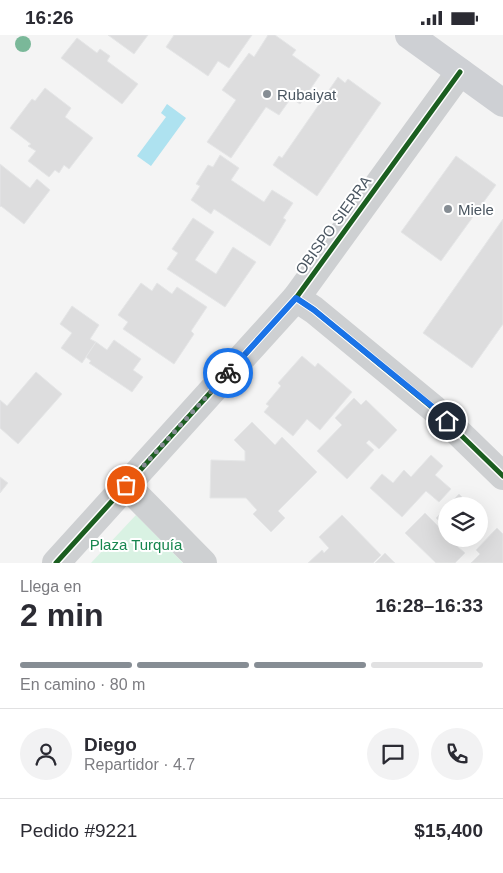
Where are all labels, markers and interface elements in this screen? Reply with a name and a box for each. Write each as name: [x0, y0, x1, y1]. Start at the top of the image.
text: 16:26: [25, 7, 74, 28]
place label: Rubaiyat: [277, 86, 337, 103]
marker: Rubaiyat: [261, 88, 273, 100]
street label: OBISPO SIERRA: [292, 172, 374, 278]
place label: Miele: [458, 201, 494, 218]
marker: Miele: [442, 203, 454, 215]
courier: [203, 348, 253, 398]
icon: bike: [214, 359, 242, 387]
pin: [426, 400, 468, 442]
icon: home: [433, 407, 461, 435]
pin: [105, 464, 147, 506]
icon: bag: [112, 471, 140, 499]
map controls: [438, 497, 488, 547]
button: layers: [438, 497, 488, 547]
park label: Plaza Turquía: [90, 536, 183, 553]
text: Llega en: [20, 578, 81, 595]
text: 16:28–16:33: [375, 595, 483, 616]
text: 2 min: [20, 597, 104, 633]
text: En camino · 80 m: [20, 676, 145, 693]
button: person: [20, 728, 72, 780]
button: chat: [367, 728, 419, 780]
button: phone: [431, 728, 483, 780]
text: Diego: [84, 734, 137, 755]
text: Repartidor · 4.7: [84, 756, 195, 773]
text: Pedido #9221: [20, 820, 137, 841]
text: $15,400: [414, 820, 483, 841]

